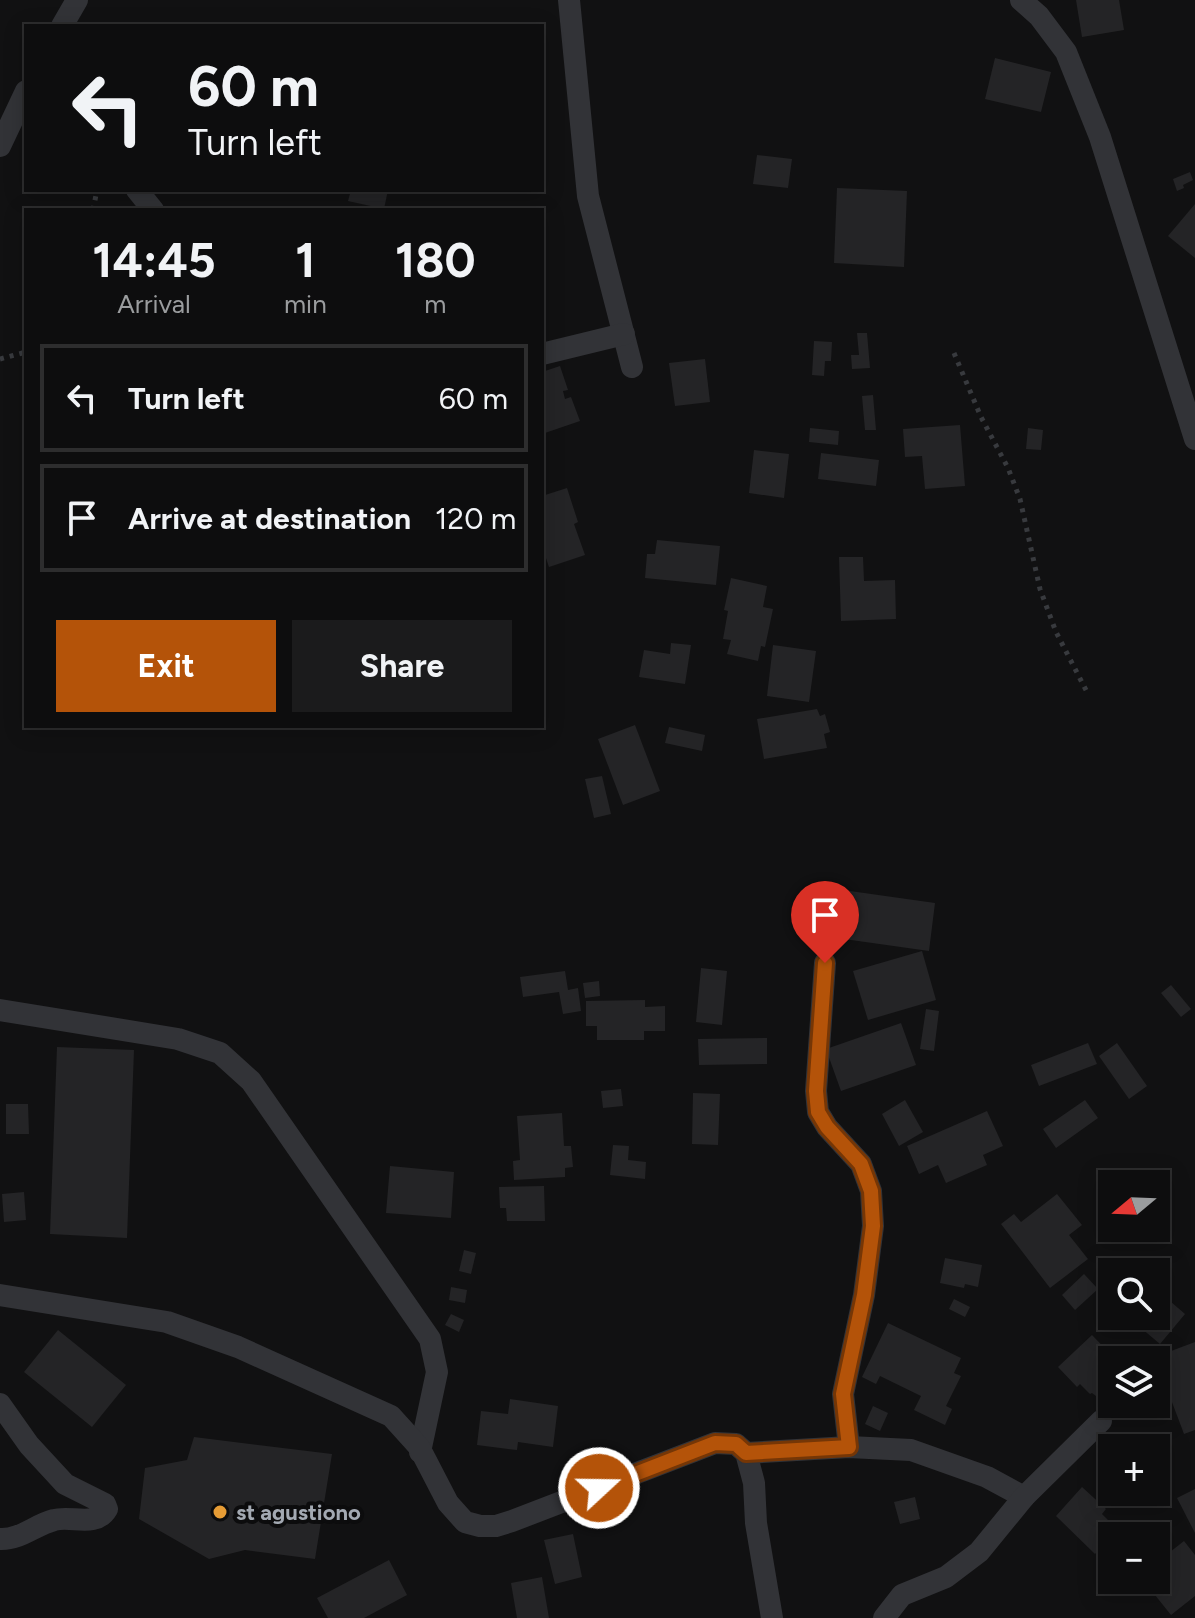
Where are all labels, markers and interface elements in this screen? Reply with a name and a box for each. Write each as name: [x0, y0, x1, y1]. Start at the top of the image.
text: 60 m: [188, 53, 319, 120]
icon: left: [56, 56, 160, 160]
text: Turn left: [188, 121, 322, 164]
text: 14:45: [92, 231, 216, 289]
text: 1: [295, 231, 315, 289]
text: 180: [395, 231, 476, 289]
text: Arrival: [117, 288, 191, 320]
text: min: [284, 288, 327, 320]
text: m: [424, 288, 446, 320]
icon: left: [60, 376, 104, 420]
text: Turn left: [128, 380, 245, 417]
text: 60 m: [439, 380, 508, 417]
icon: arrive: [60, 496, 104, 540]
text: Arrive at destination: [128, 500, 411, 537]
text: 120 m: [435, 500, 516, 537]
button: Exit: [56, 620, 276, 712]
button: Share: [292, 620, 512, 712]
pin: [791, 881, 859, 963]
icon: arrive: [803, 893, 847, 937]
north arrow: [1098, 1170, 1170, 1242]
map controls: [1098, 1170, 1170, 1594]
button: search: [1098, 1258, 1170, 1330]
button: layers: [1098, 1346, 1170, 1418]
button: +: [1098, 1434, 1170, 1506]
position arrow: [557, 1446, 641, 1530]
place label: st agustiono: [236, 1499, 361, 1526]
marker: st agustiono: [211, 1503, 229, 1521]
button: −: [1098, 1522, 1170, 1594]

